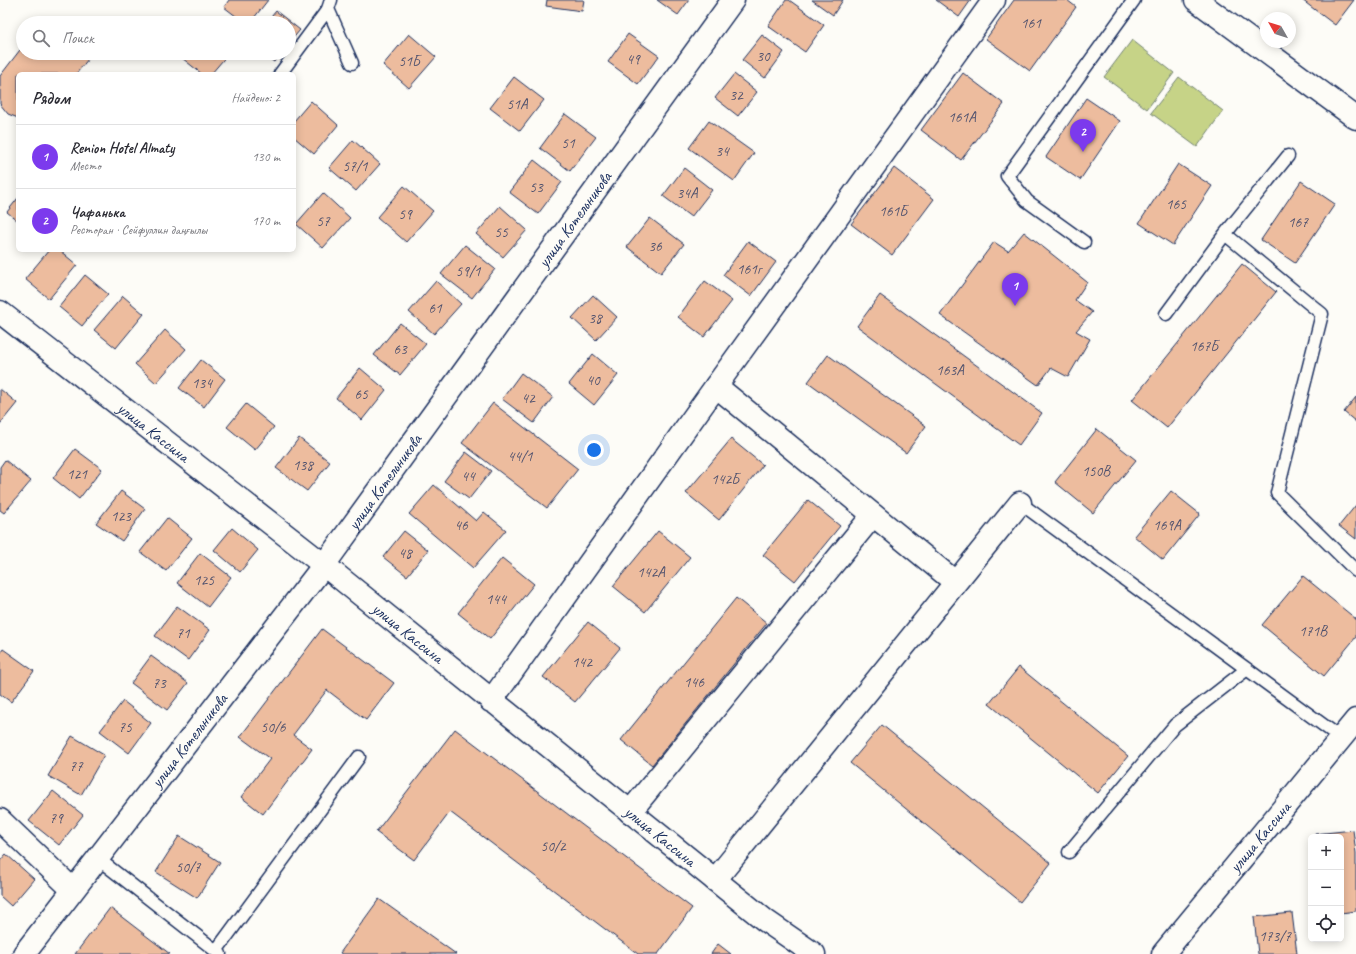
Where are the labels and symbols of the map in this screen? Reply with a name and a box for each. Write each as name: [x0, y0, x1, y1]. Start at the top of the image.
north arrow: [1260, 12, 1296, 48]
house number: 161: [1021, 14, 1042, 33]
house number: 30: [756, 47, 771, 66]
house number: 49: [626, 50, 641, 69]
house number: 51Б: [398, 52, 422, 71]
house number: 32: [729, 86, 744, 105]
house number: 51А: [506, 95, 529, 114]
house number: 161А: [948, 108, 977, 127]
pin: 2: [1070, 119, 1096, 152]
house number: 51: [561, 134, 576, 153]
house number: 34: [715, 142, 730, 161]
house number: 57/1: [342, 157, 369, 176]
street label: улица Котельникова: [532, 167, 617, 272]
house number: 53: [529, 178, 544, 197]
house number: 34А: [676, 184, 699, 203]
house number: 165: [1166, 195, 1187, 214]
house number: 161Б: [879, 202, 909, 221]
house number: 59: [398, 205, 413, 224]
house number: 57: [316, 212, 331, 231]
house number: 167: [1288, 213, 1309, 232]
house number: 55: [494, 223, 509, 242]
house number: 36: [648, 237, 663, 256]
house number: 161г: [737, 260, 763, 279]
house number: 59/1: [455, 262, 482, 281]
pin: 1: [1002, 273, 1028, 306]
house number: 61: [428, 299, 443, 318]
house number: 38: [588, 309, 603, 328]
house number: 167Б: [1190, 337, 1220, 356]
house number: 63: [393, 340, 408, 359]
house number: 163А: [936, 361, 965, 380]
house number: 40: [586, 371, 601, 390]
house number: 134: [192, 374, 213, 393]
house number: 65: [354, 385, 369, 404]
house number: 42: [521, 389, 536, 408]
street label: улица Кассина: [112, 397, 195, 468]
street label: улица Котельникова: [342, 429, 427, 535]
your location: [584, 440, 604, 460]
house number: 44/1: [507, 447, 534, 466]
house number: 138: [293, 456, 314, 475]
house number: 150В: [1082, 462, 1111, 481]
house number: 121: [67, 465, 88, 484]
house number: 44: [461, 467, 476, 486]
house number: 142Б: [711, 470, 741, 489]
house number: 123: [111, 507, 132, 526]
house number: 46: [454, 516, 469, 535]
house number: 169А: [1153, 516, 1182, 535]
house number: 48: [398, 544, 413, 563]
house number: 142А: [637, 563, 666, 582]
house number: 125: [194, 571, 215, 590]
house number: 144: [486, 590, 507, 609]
street label: улица Кассина: [367, 597, 449, 669]
house number: 171В: [1299, 622, 1328, 641]
house number: 71: [176, 624, 191, 643]
house number: 142: [572, 653, 593, 672]
house number: 146: [684, 673, 705, 692]
house number: 73: [152, 674, 167, 693]
street label: улица Котельникова: [146, 688, 233, 793]
house number: 75: [118, 718, 133, 737]
house number: 50/6: [260, 718, 287, 737]
house number: 77: [69, 757, 84, 776]
street label: улица Кассина: [1224, 796, 1297, 878]
street label: улица Кассина: [619, 801, 702, 873]
house number: 79: [49, 809, 64, 828]
house number: 50/2: [540, 837, 567, 856]
house number: 50/7: [175, 858, 202, 877]
house number: 173/7: [1259, 927, 1292, 946]

